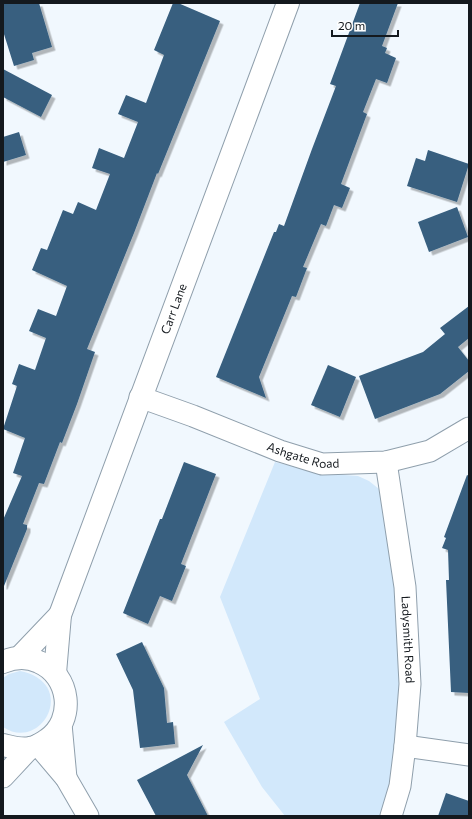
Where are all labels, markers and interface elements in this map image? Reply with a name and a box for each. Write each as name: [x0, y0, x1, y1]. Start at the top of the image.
scale bar: [332, 12, 398, 38]
text: 20 m: [338, 18, 365, 32]
street label: Carr Lane: [157, 281, 189, 336]
street label: Ashgate Road: [265, 439, 340, 470]
street label: Ladysmith Road: [399, 595, 418, 684]

